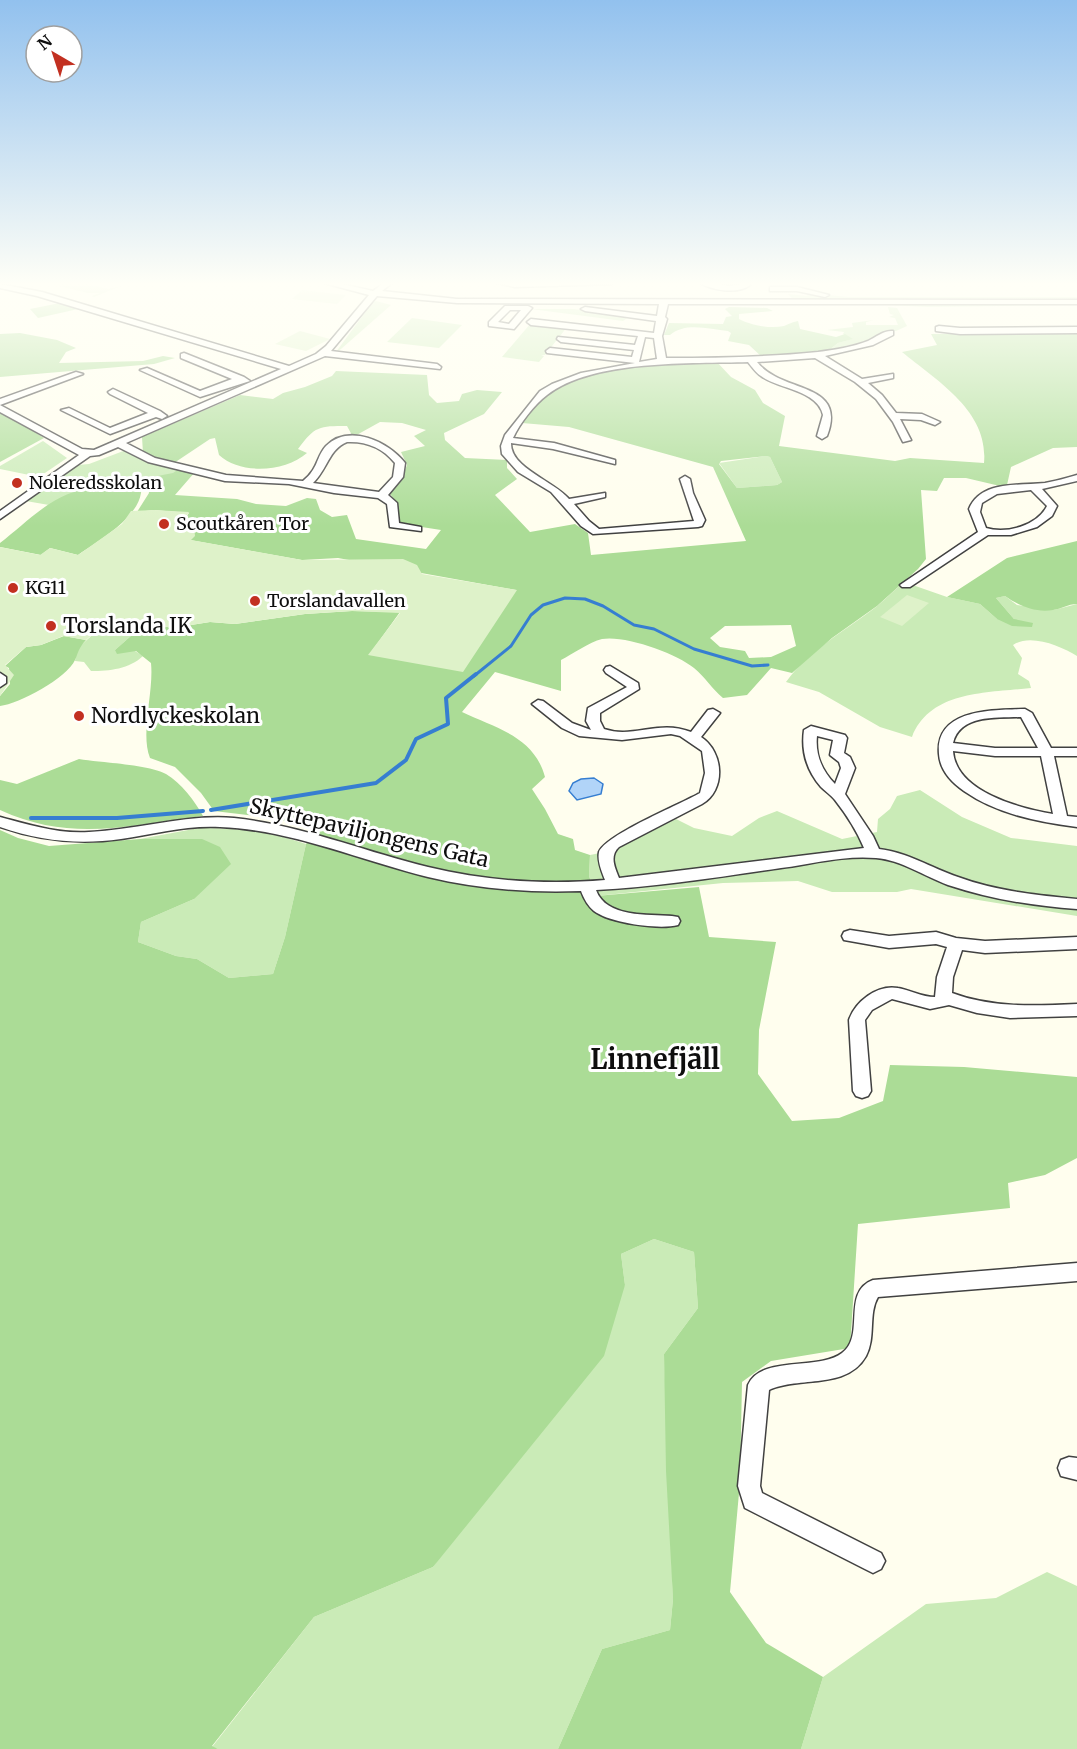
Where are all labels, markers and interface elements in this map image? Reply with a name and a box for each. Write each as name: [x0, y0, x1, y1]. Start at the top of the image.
north arrow: [24, 24, 84, 84]
text: N: [33, 30, 56, 54]
place label: Noleredsskolan: [29, 471, 162, 494]
marker: Noleredsskolan: [10, 476, 24, 490]
place label: Scoutkåren Tor: [176, 512, 309, 535]
marker: Scoutkåren Tor: [157, 517, 171, 531]
place label: KG11: [25, 576, 66, 599]
marker: KG11: [6, 581, 20, 595]
place label: Torslandavallen: [267, 589, 406, 612]
marker: Torslandavallen: [248, 594, 262, 608]
place label: Torslanda IK: [63, 612, 193, 639]
marker: Torslanda IK: [44, 619, 58, 633]
place label: Nordlyckeskolan: [91, 702, 260, 729]
marker: Nordlyckeskolan: [72, 709, 86, 723]
street label: Skyttepaviljongens Gata: [247, 792, 491, 873]
district label: Linnefjäll: [590, 1042, 720, 1076]

